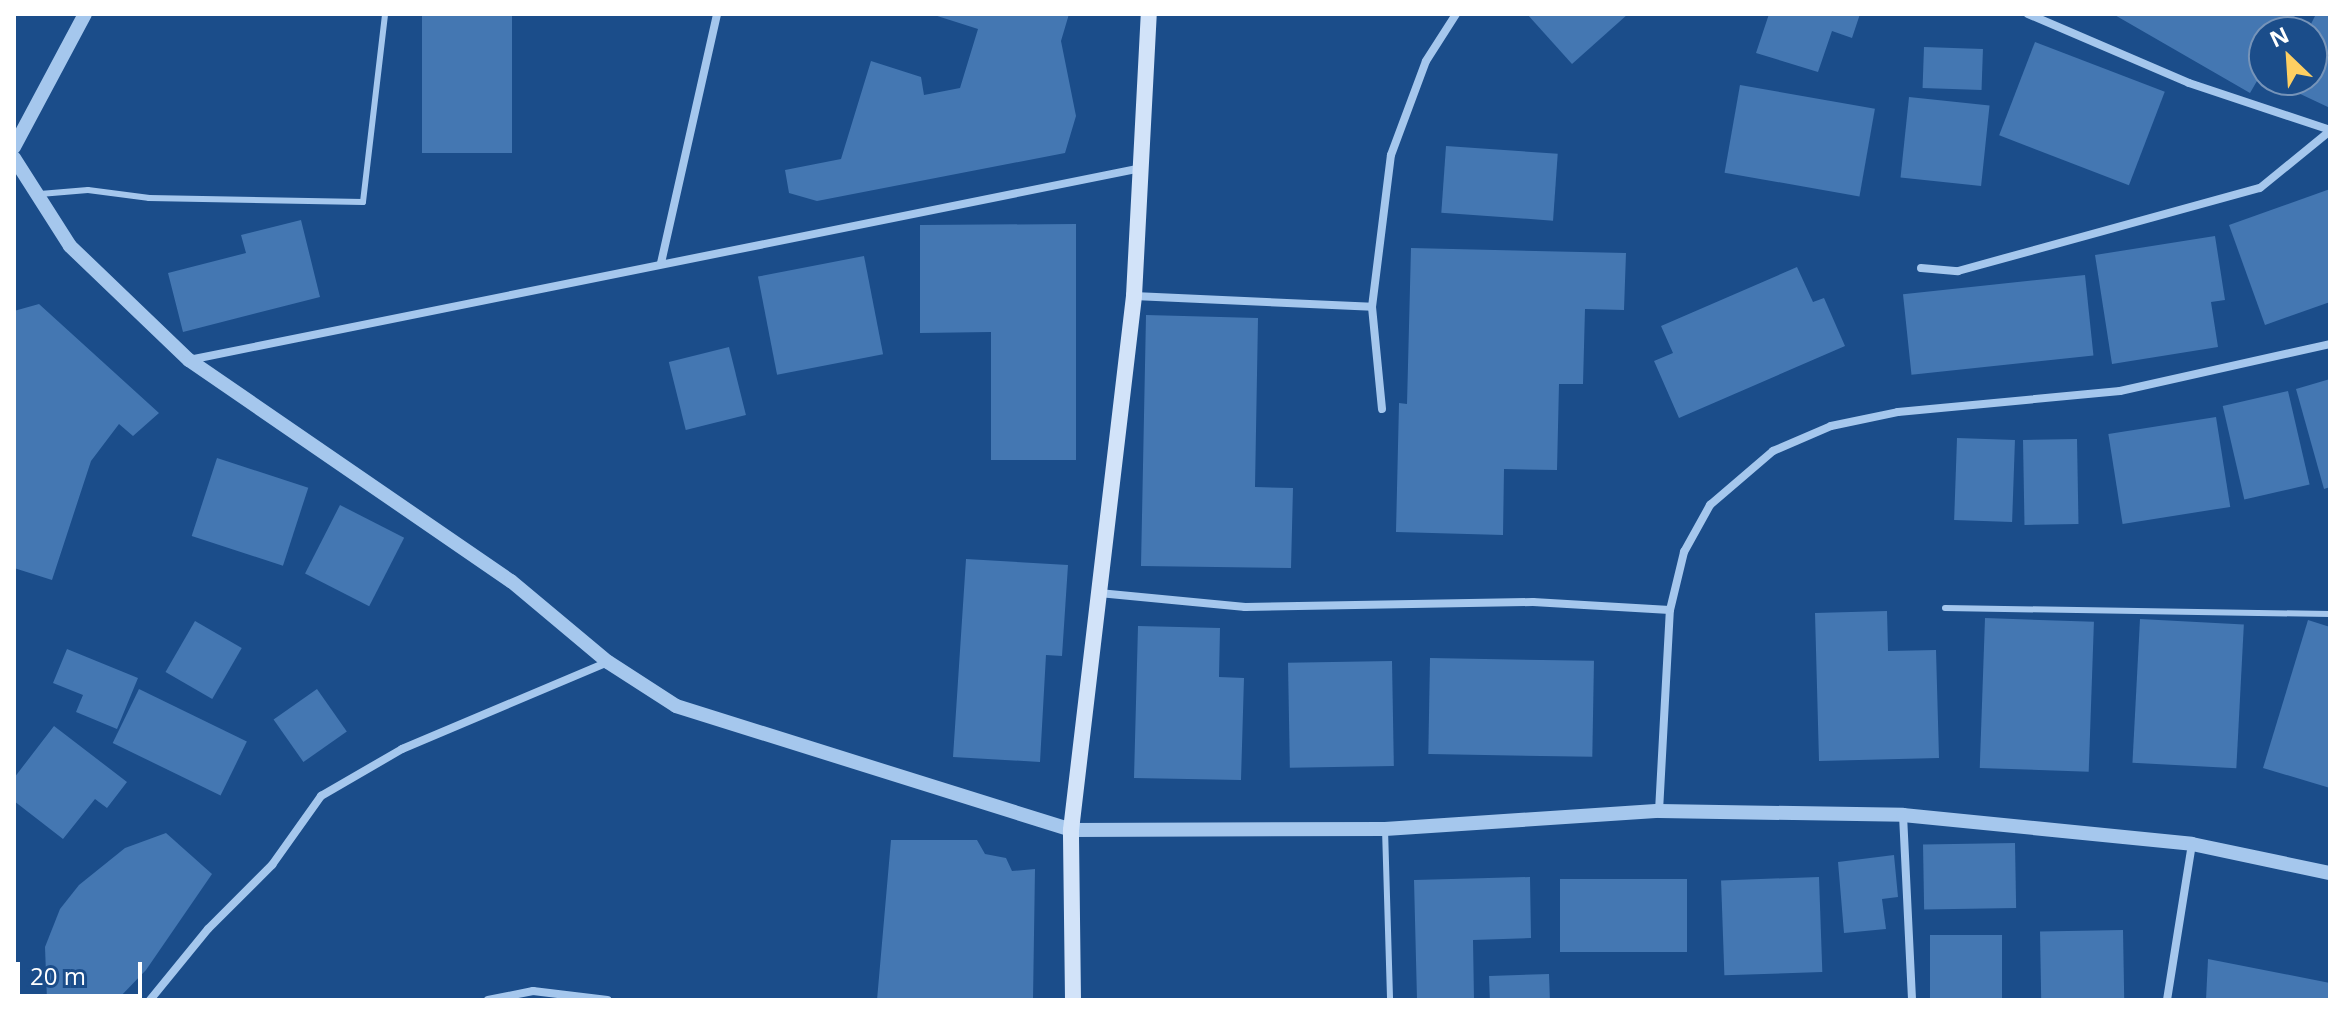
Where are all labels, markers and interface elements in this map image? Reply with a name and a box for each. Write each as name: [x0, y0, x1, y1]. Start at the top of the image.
north arrow: [2248, 16, 2328, 96]
text: N: [2264, 19, 2293, 53]
scale bar: [20, 946, 146, 996]
text: 20 m: [30, 959, 86, 992]

